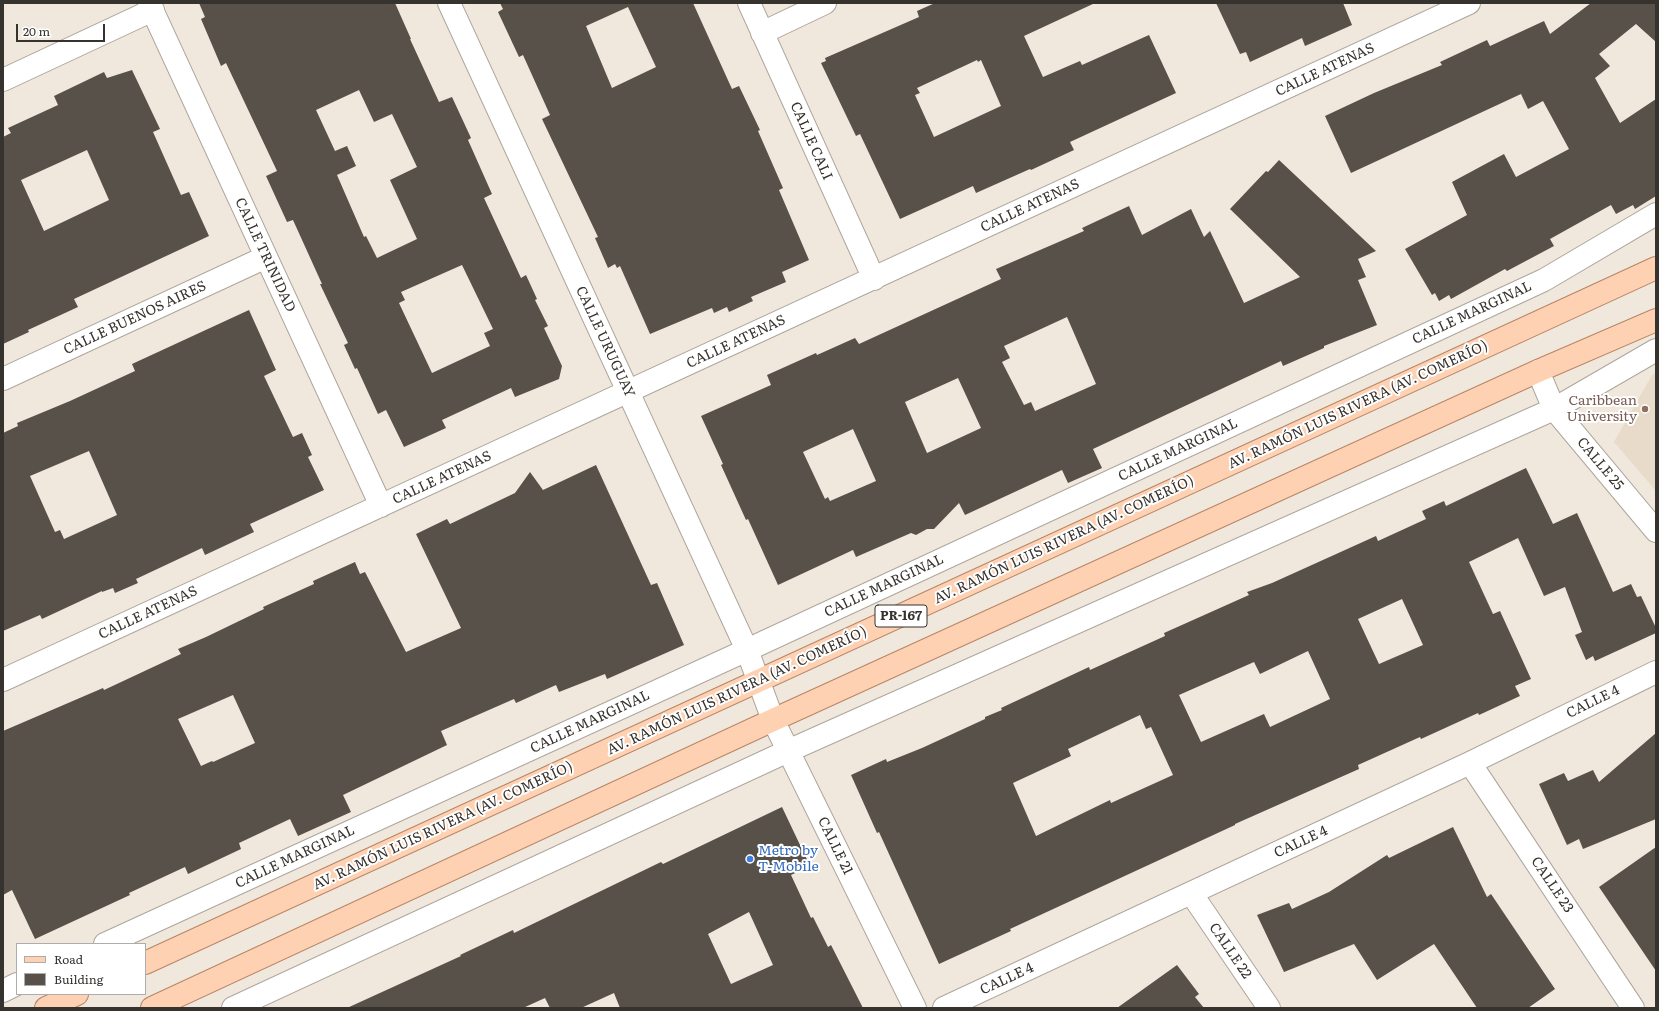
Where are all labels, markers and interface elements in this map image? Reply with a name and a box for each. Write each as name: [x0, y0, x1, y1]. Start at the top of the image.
scale bar: [18, 16, 107, 42]
text: 20 m: [23, 22, 50, 40]
street label: CALLE ATENAS: [1273, 40, 1377, 100]
street label: CALLE CALI: [786, 99, 836, 183]
street label: CALLE ATENAS: [978, 176, 1082, 236]
street label: CALLE TRINIDAD: [231, 195, 299, 315]
street label: CALLE BUENOS AIRES: [61, 278, 209, 358]
street label: CALLE MARGINAL: [1410, 278, 1534, 348]
street label: CALLE URUGUAY: [572, 284, 638, 400]
street label: CALLE ATENAS: [684, 312, 788, 372]
street label: AV. RAMÓN LUIS RIVERA (AV. COMERÍO): [1225, 337, 1491, 473]
place label: Caribbean University: [1567, 393, 1637, 426]
marker: Caribbean University: [1640, 404, 1650, 414]
street label: CALLE MARGINAL: [1116, 415, 1240, 485]
street label: CALLE 25: [1573, 434, 1627, 494]
street label: CALLE ATENAS: [390, 448, 494, 508]
street label: AV. RAMÓN LUIS RIVERA (AV. COMERÍO): [931, 472, 1197, 608]
street label: CALLE MARGINAL: [822, 551, 946, 621]
street label: CALLE ATENAS: [96, 583, 200, 643]
road number: PR-167: [875, 605, 927, 627]
street label: AV. RAMÓN LUIS RIVERA (AV. COMERÍO): [604, 623, 870, 759]
street label: CALLE 4: [1564, 682, 1622, 722]
street label: CALLE MARGINAL: [528, 687, 652, 757]
street label: AV. RAMÓN LUIS RIVERA (AV. COMERÍO): [310, 758, 576, 894]
street label: CALLE 21: [814, 814, 856, 878]
street label: CALLE MARGINAL: [233, 822, 357, 892]
street label: CALLE 4: [1272, 822, 1330, 862]
place label: Metro by T-Mobile: [758, 843, 819, 876]
marker: Metro by T-Mobile: [745, 854, 755, 864]
street label: CALLE 23: [1527, 854, 1577, 916]
street label: CALLE 22: [1205, 920, 1255, 982]
legend: [16, 943, 146, 995]
text: Road: [54, 950, 83, 968]
street label: CALLE 4: [978, 959, 1036, 999]
text: Building: [54, 970, 103, 988]

